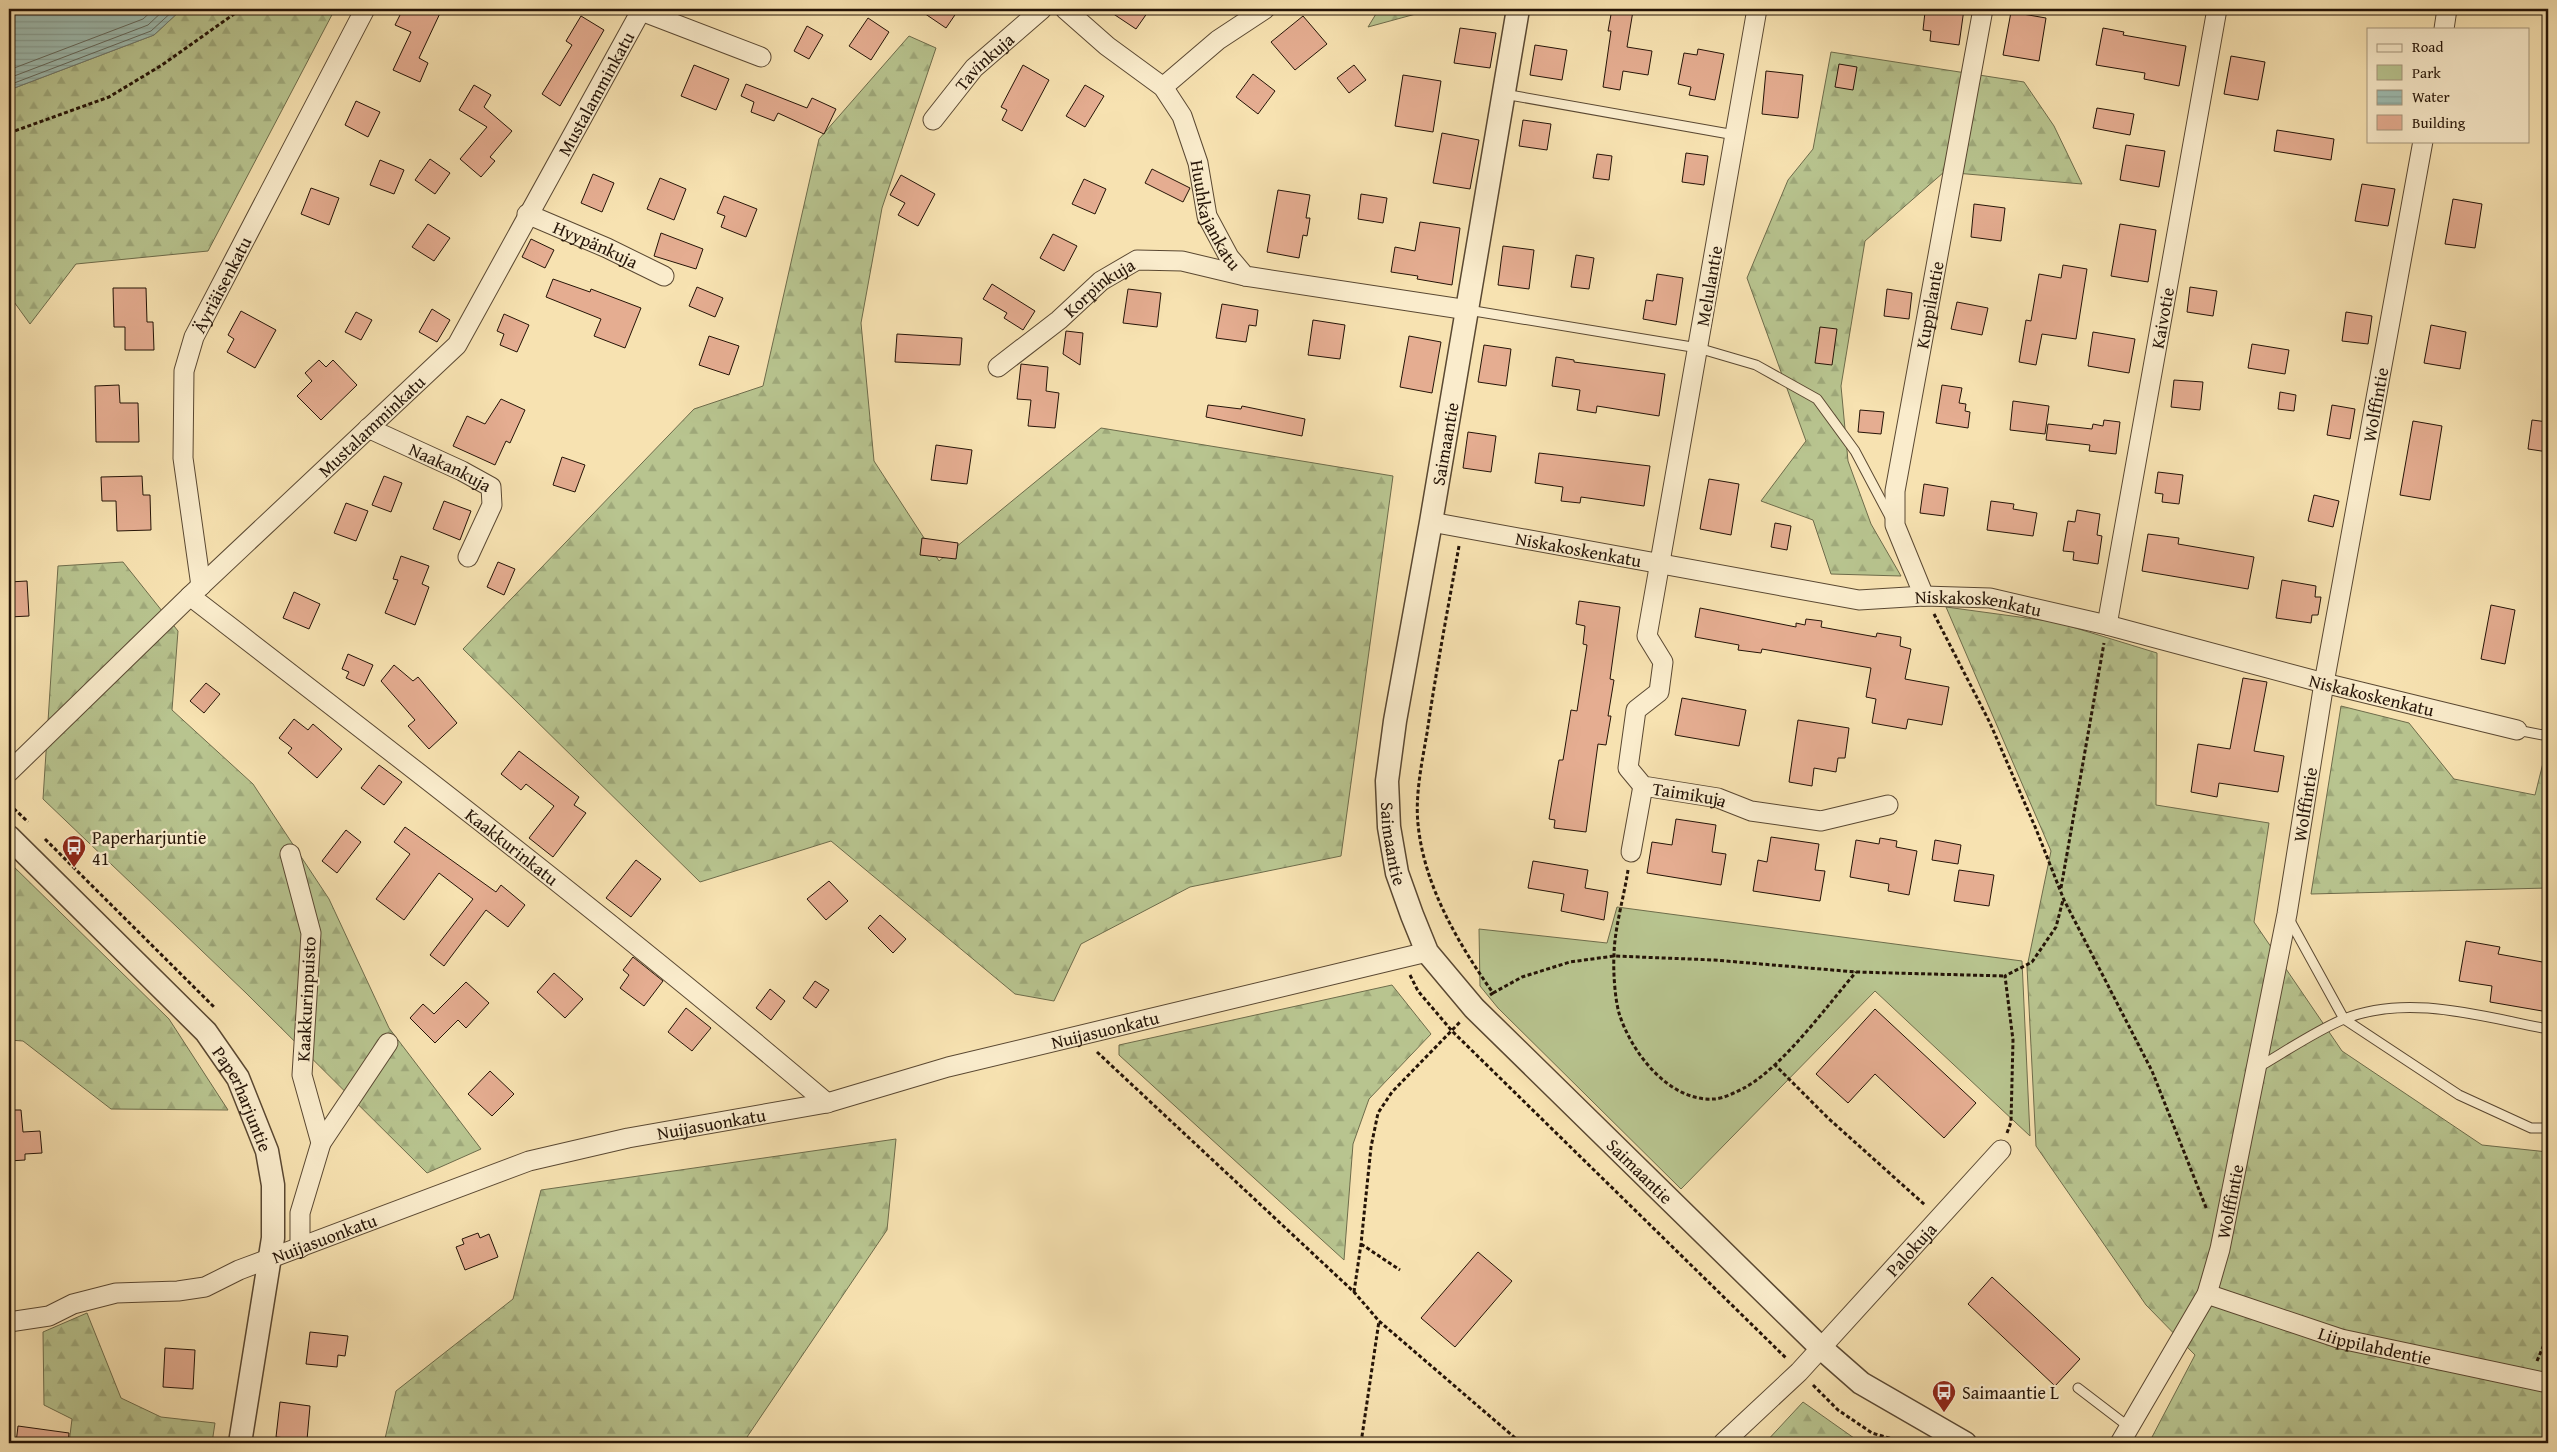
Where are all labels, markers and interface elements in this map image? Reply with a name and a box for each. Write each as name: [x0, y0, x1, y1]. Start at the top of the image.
street label: Mustalamminkatu: [550, 26, 641, 161]
street label: Tavinkuja: [948, 26, 1020, 96]
legend: [2367, 28, 2530, 142]
text: Road: [2412, 36, 2443, 57]
text: Park: [2412, 62, 2441, 83]
text: Water: [2412, 86, 2450, 107]
text: Building: [2412, 112, 2466, 133]
street label: Huuhkajankatu: [1184, 158, 1248, 276]
street label: Hyypänkuja: [549, 213, 643, 275]
street label: Äyriäisenkatu: [185, 231, 258, 337]
street label: Melulantie: [1689, 244, 1729, 328]
street label: Korpinkuja: [1057, 251, 1140, 323]
street label: Kuppilantie: [1908, 259, 1950, 351]
street label: Kaivotie: [2143, 285, 2181, 351]
street label: Wolffintie: [2355, 365, 2395, 444]
street label: Mustalamminkatu: [311, 368, 431, 483]
street label: Saimaantie: [1424, 400, 1466, 488]
street label: Naakankuja: [405, 435, 497, 499]
street label: Niskakoskenkatu: [1513, 524, 1644, 574]
street label: Niskakoskenkatu: [1914, 582, 2045, 623]
street label: Niskakoskenkatu: [2306, 666, 2437, 723]
street label: Wolffintie: [2285, 765, 2324, 844]
street label: Taimikuja: [1651, 774, 1732, 814]
street label: Kaakkurinkatu: [460, 801, 565, 892]
street label: Saimaantie: [1374, 801, 1414, 889]
place label: Paperharjuntie 41: [92, 824, 206, 872]
bus stop icon: Paperharjuntie 41: [61, 834, 87, 868]
street label: Kaakkurinpuisto: [289, 936, 323, 1062]
street label: Nuijasuonkatu: [1048, 1003, 1162, 1055]
street label: Paperharjuntie: [206, 1040, 279, 1155]
street label: Nuijasuonkatu: [655, 1100, 768, 1146]
street label: Saimaantie: [1601, 1132, 1680, 1210]
street label: Wolffintie: [2209, 1162, 2250, 1241]
street label: Nuijasuonkatu: [268, 1206, 381, 1270]
street label: Palokuja: [1879, 1216, 1943, 1282]
street label: Liippilahdentie: [2315, 1319, 2434, 1371]
bus stop icon: Saimaantie L: [1931, 1379, 1957, 1413]
place label: Saimaantie L: [1962, 1379, 2059, 1406]

